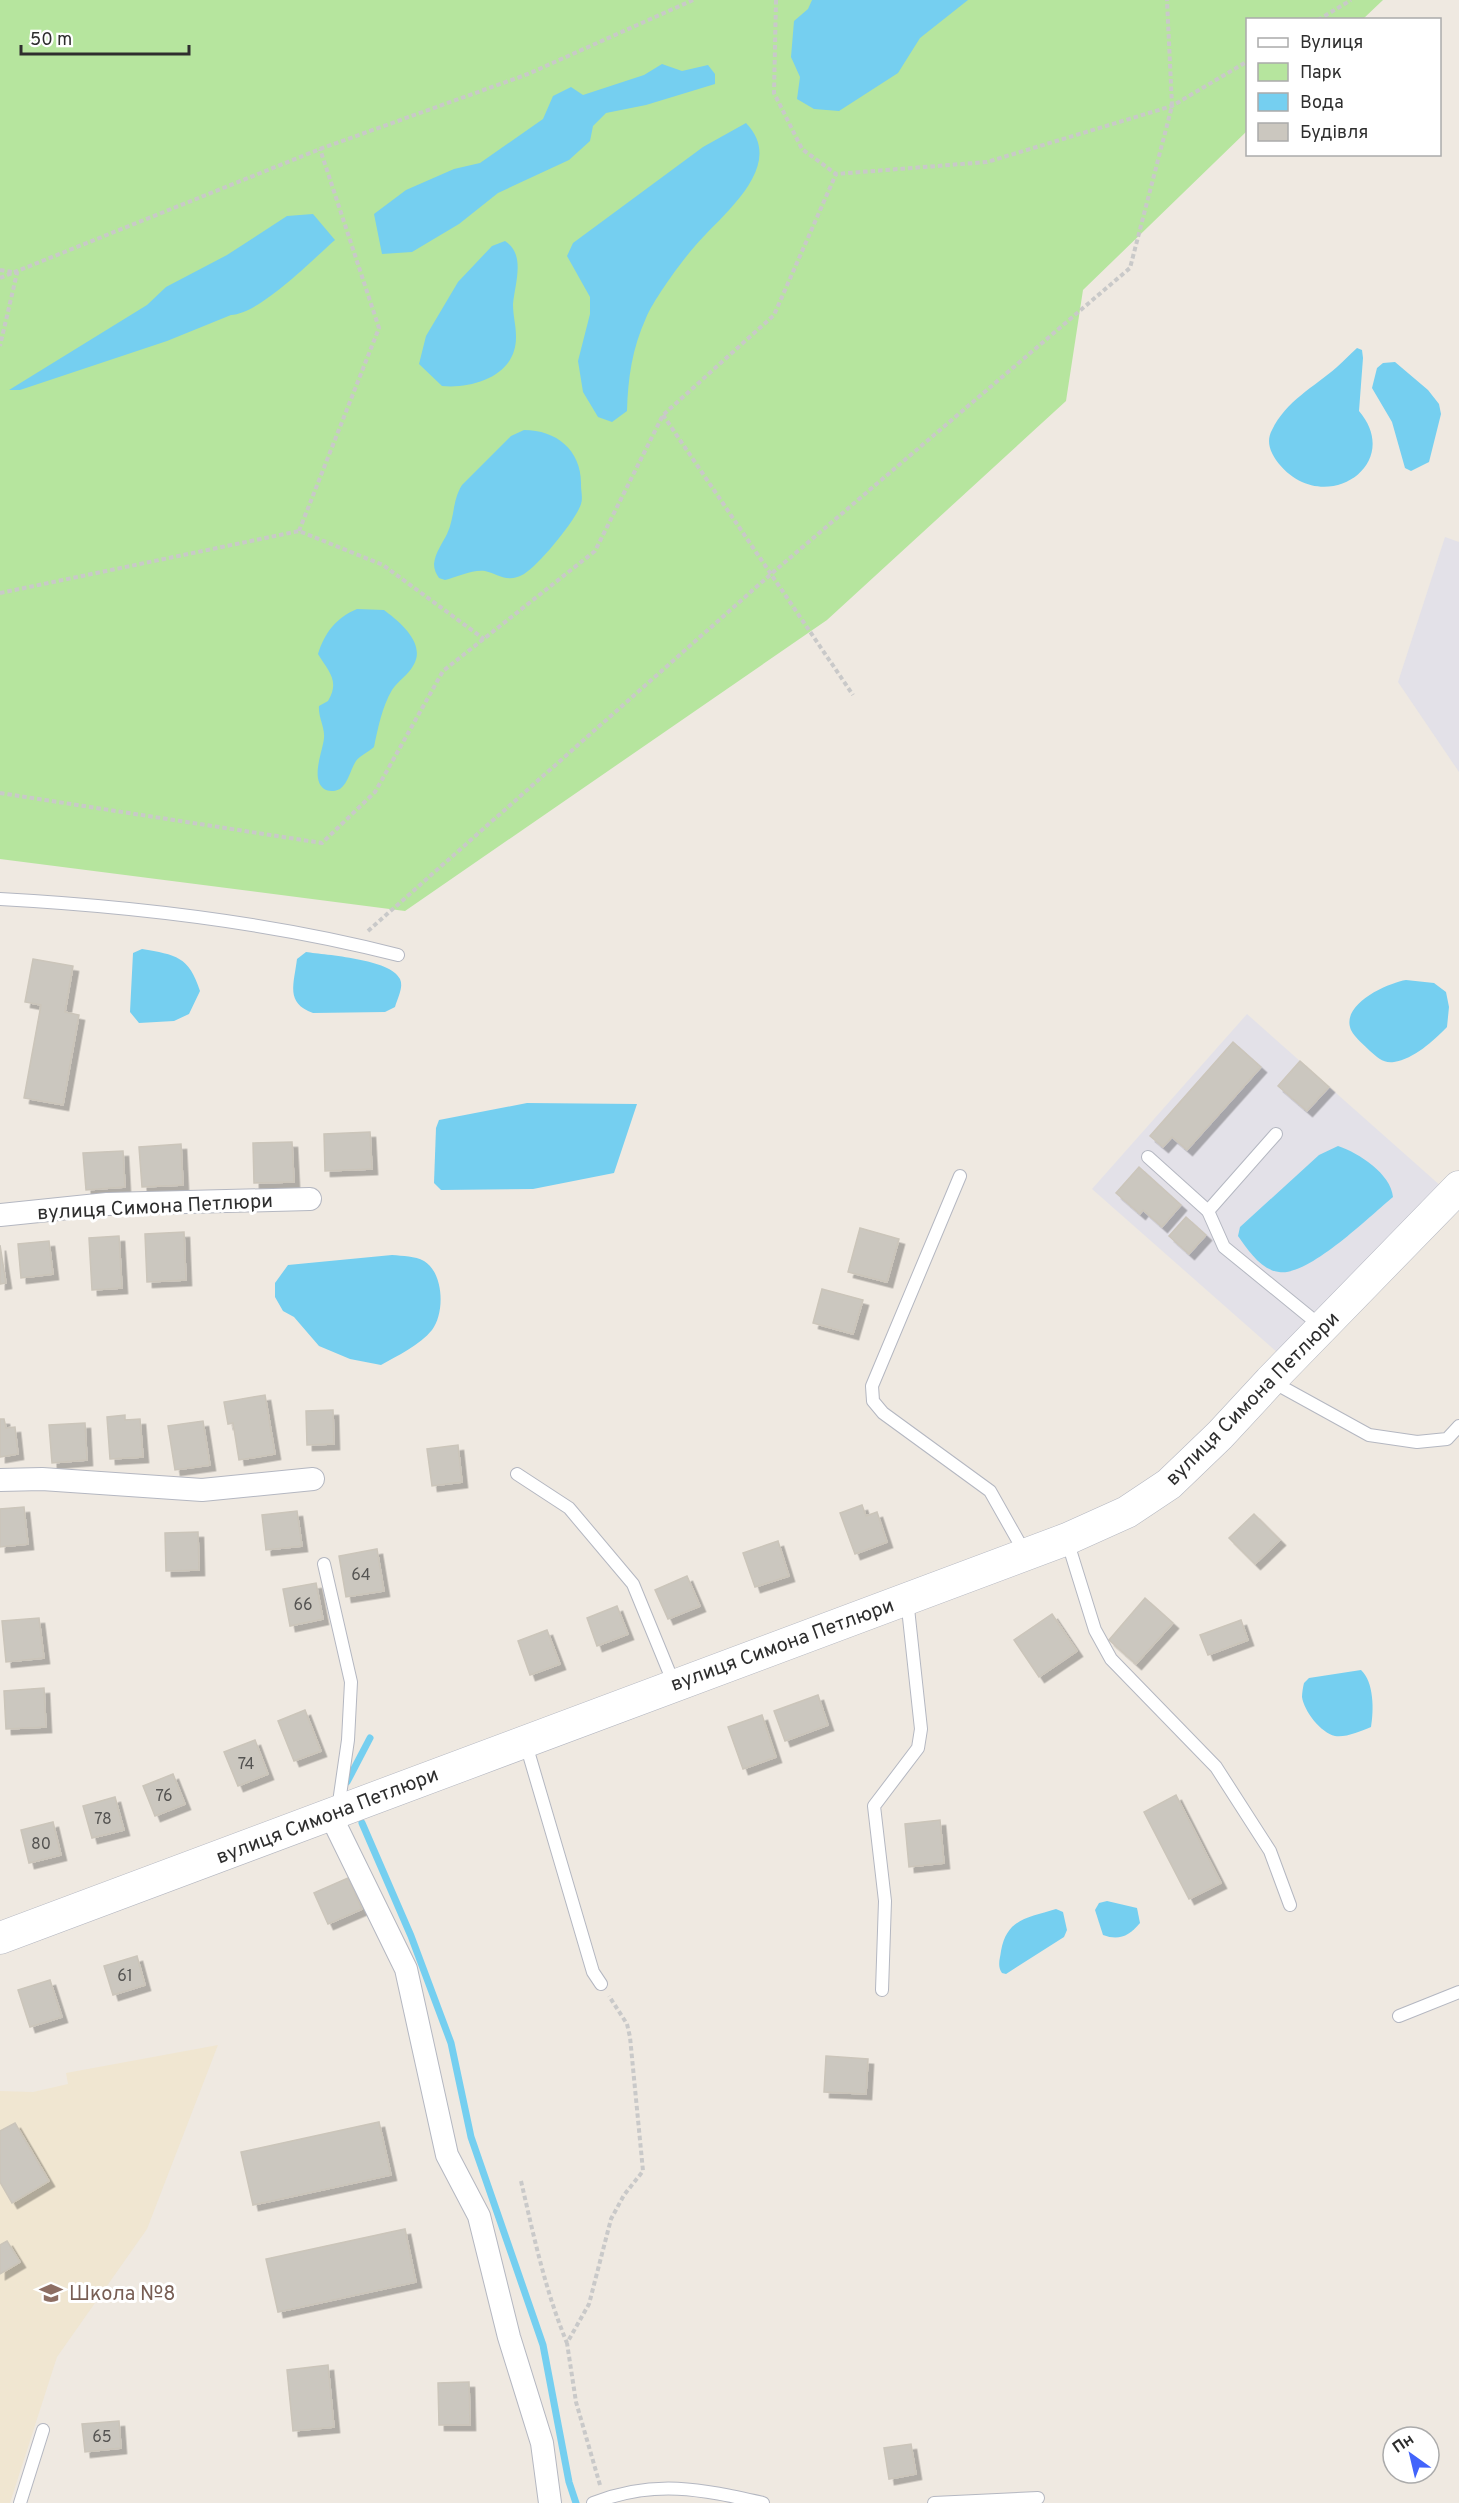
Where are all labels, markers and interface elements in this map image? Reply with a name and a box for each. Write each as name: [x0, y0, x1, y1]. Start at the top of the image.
scale bar: [21, 18, 189, 56]
legend: [1246, 18, 1441, 156]
text: 50 m: [30, 29, 72, 52]
text: Вулиця: [1300, 32, 1363, 55]
text: Парк: [1300, 62, 1342, 85]
text: Вода: [1300, 92, 1344, 115]
text: Будівля: [1300, 122, 1368, 145]
street label: вулиця Симона Петлюри: [37, 1189, 274, 1227]
street label: вулиця Симона Петлюри: [1161, 1307, 1346, 1492]
house number: 64: [351, 1566, 371, 1586]
street label: вулиця Симона Петлюри: [667, 1593, 898, 1698]
house number: 66: [293, 1596, 313, 1616]
house number: 74: [238, 1755, 254, 1775]
street label: вулиця Симона Петлюри: [213, 1762, 443, 1871]
house number: 76: [155, 1787, 173, 1807]
house number: 78: [94, 1810, 112, 1830]
house number: 80: [31, 1835, 51, 1855]
house number: 61: [117, 1967, 133, 1987]
school or university icon: Школа №8: [38, 2280, 64, 2306]
place label: Школа №8: [69, 2282, 176, 2308]
north arrow: [1381, 2425, 1441, 2485]
house number: 65: [92, 2428, 112, 2448]
text: Пн: [1389, 2430, 1418, 2459]

